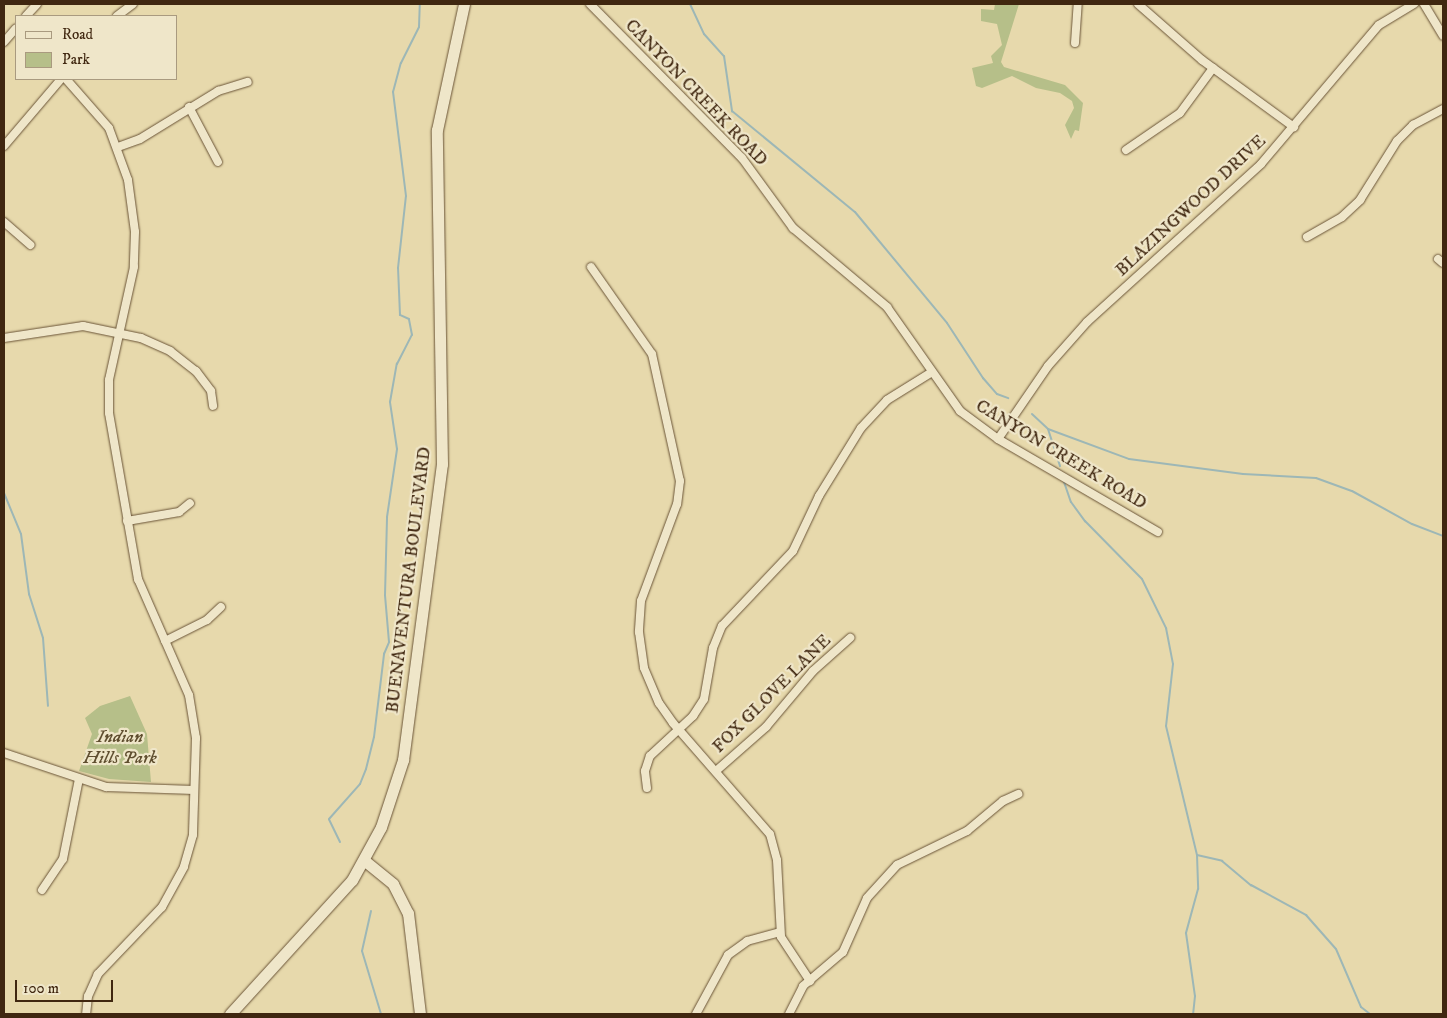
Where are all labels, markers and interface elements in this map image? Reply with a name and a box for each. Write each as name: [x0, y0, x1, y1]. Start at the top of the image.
legend: [15, 15, 178, 80]
street label: CANYON CREEK ROAD: [620, 15, 772, 171]
text: Road: [62, 25, 93, 44]
text: Park: [62, 50, 90, 69]
street label: BLAZINGWOOD DRIVE: [1111, 131, 1271, 281]
street label: CANYON CREEK ROAD: [972, 395, 1150, 515]
street label: BUENAVENTURA BOULEVARD: [382, 446, 436, 714]
street label: FOX GLOVE LANE: [708, 630, 836, 758]
park label: Indian Hills Park: [83, 727, 157, 770]
scale bar: [18, 970, 115, 1002]
text: 100 m: [23, 979, 59, 998]

